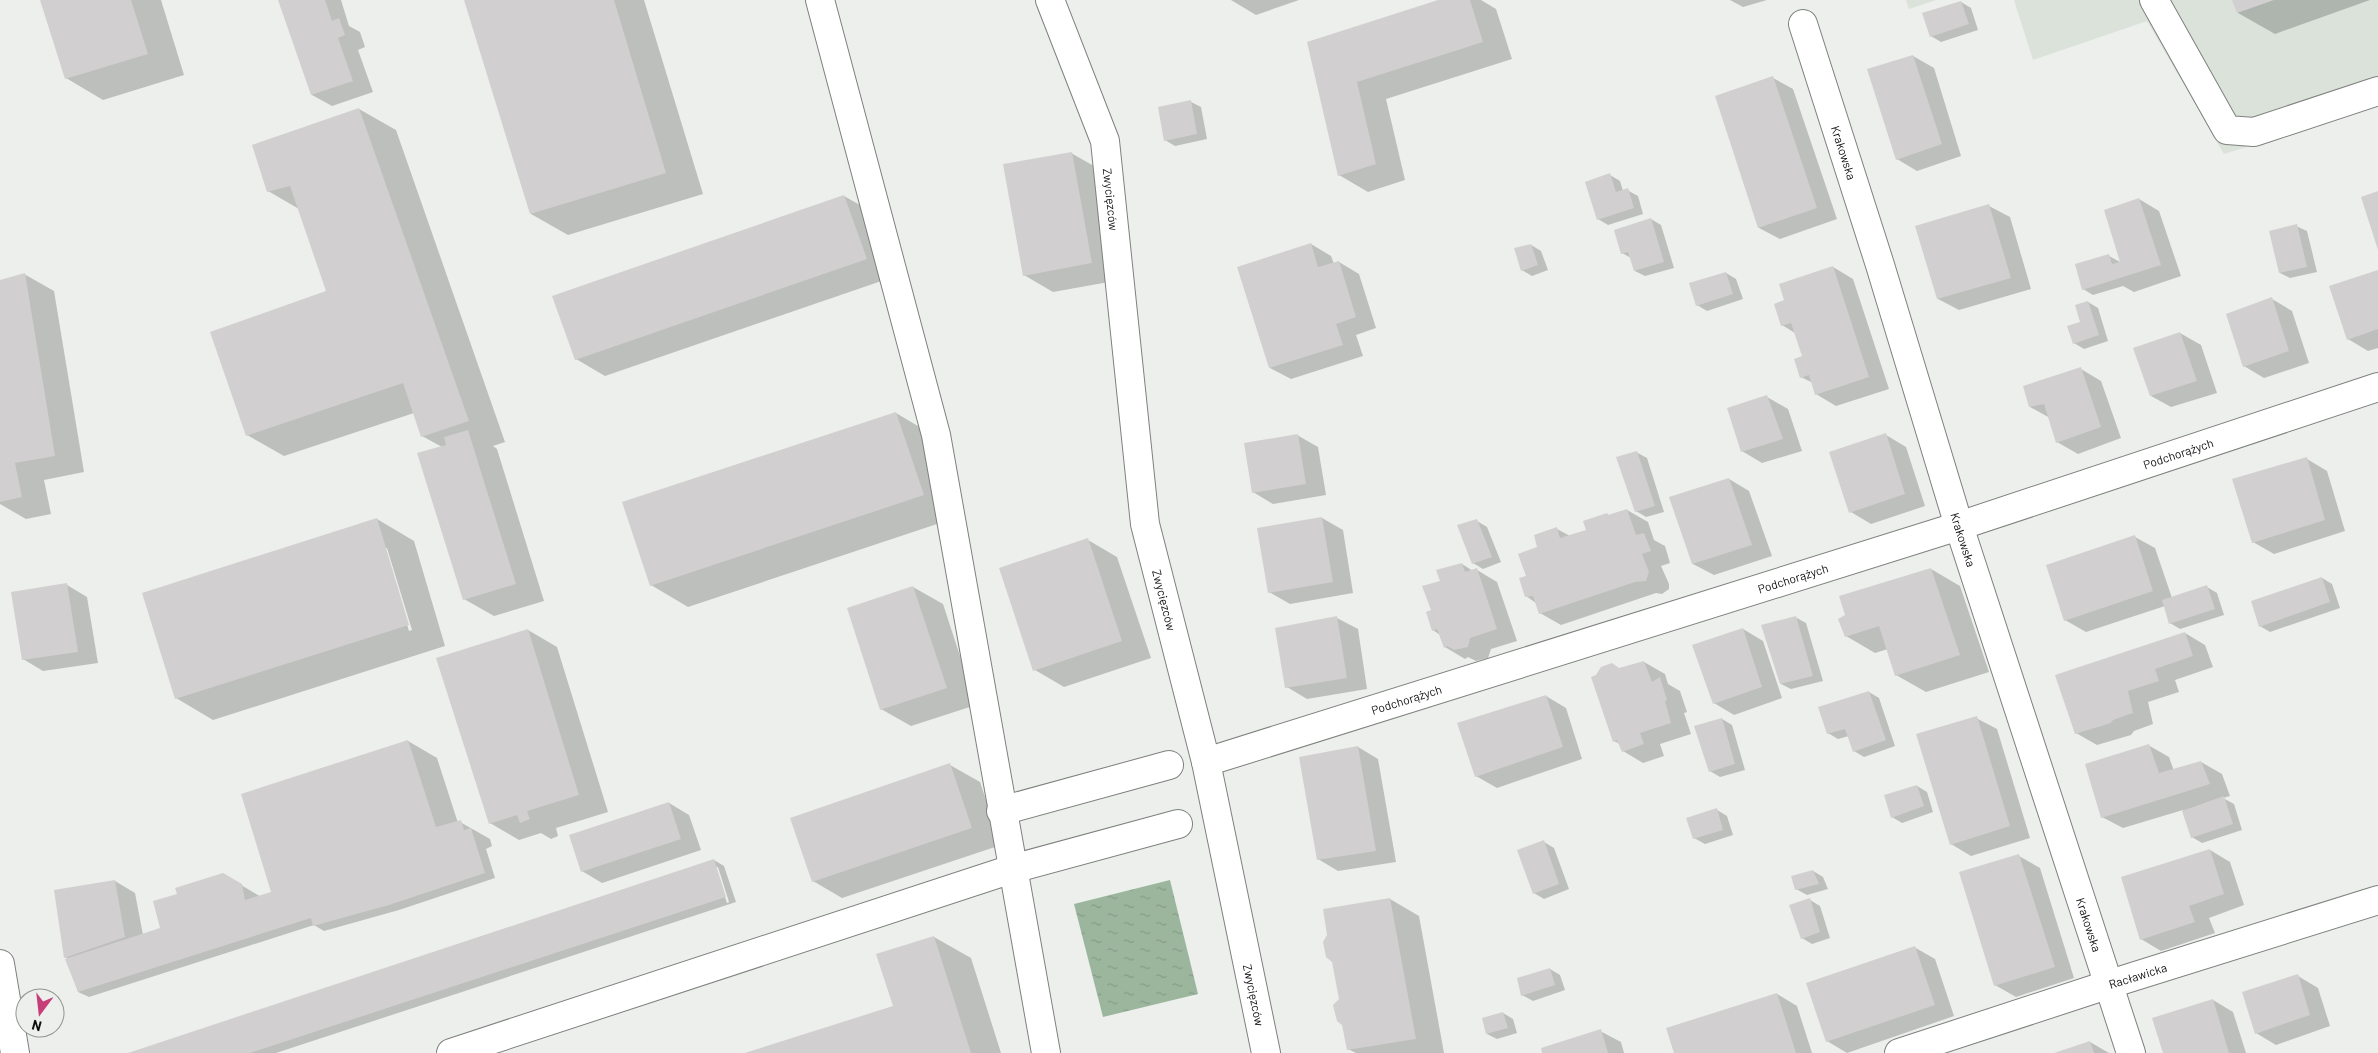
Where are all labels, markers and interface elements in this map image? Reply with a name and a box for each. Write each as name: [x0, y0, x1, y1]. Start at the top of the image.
street label: Krakowska: [1829, 124, 1859, 181]
street label: Zwycięzców: [1101, 167, 1121, 232]
street label: Podchorążych: [2141, 435, 2215, 471]
street label: Krakowska: [1948, 511, 1979, 568]
street label: Podchorążych: [1756, 560, 1830, 596]
street label: Zwycięzców: [1150, 568, 1179, 633]
street label: Podchorążych: [1369, 682, 1443, 717]
street label: Krakowska: [2074, 896, 2104, 953]
street label: Racławicka: [2107, 960, 2168, 991]
street label: Zwycięzców: [1241, 963, 1267, 1027]
north arrow: [15, 988, 65, 1038]
text: N: [30, 1017, 43, 1035]

